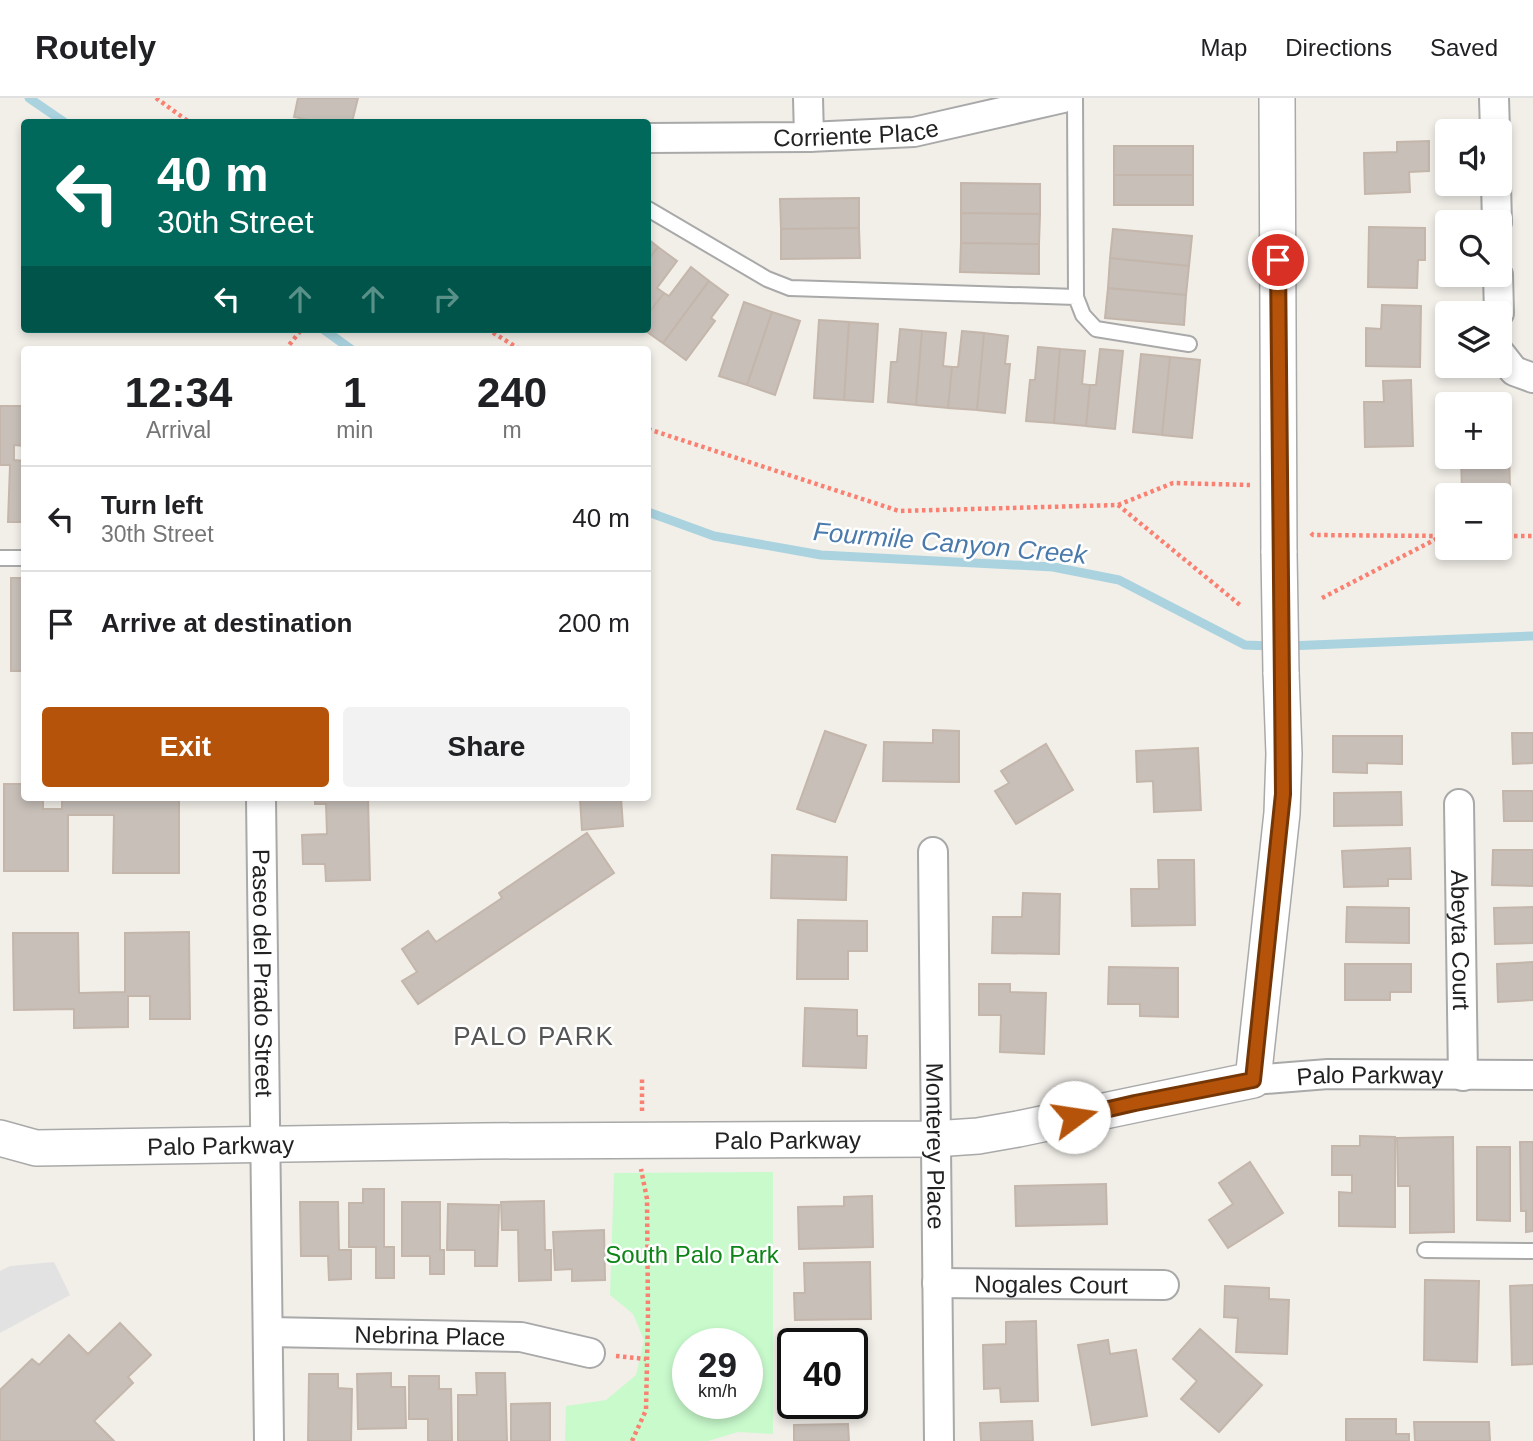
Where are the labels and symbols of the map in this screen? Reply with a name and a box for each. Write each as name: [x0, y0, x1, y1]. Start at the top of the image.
street label: Corriente Place: [773, 113, 941, 151]
pin: [1248, 230, 1308, 290]
water label: Fourmile Canyon Creek: [812, 516, 1090, 570]
street label: Paseo del Prado Street: [248, 849, 278, 1098]
street label: Abeyta Court: [1446, 870, 1476, 1011]
district label: PALO PARK: [453, 1021, 615, 1051]
street label: Palo Parkway: [1295, 1060, 1443, 1090]
street label: Monterey Place: [922, 1062, 950, 1230]
position arrow: [1037, 1080, 1111, 1154]
street label: Palo Parkway: [714, 1126, 861, 1153]
street label: Palo Parkway: [147, 1130, 294, 1160]
park label: South Palo Park: [605, 1241, 780, 1268]
street label: Nogales Court: [974, 1270, 1128, 1298]
street label: Nebrina Place: [354, 1320, 506, 1350]
speed limit sign: 40: [777, 1328, 868, 1419]

